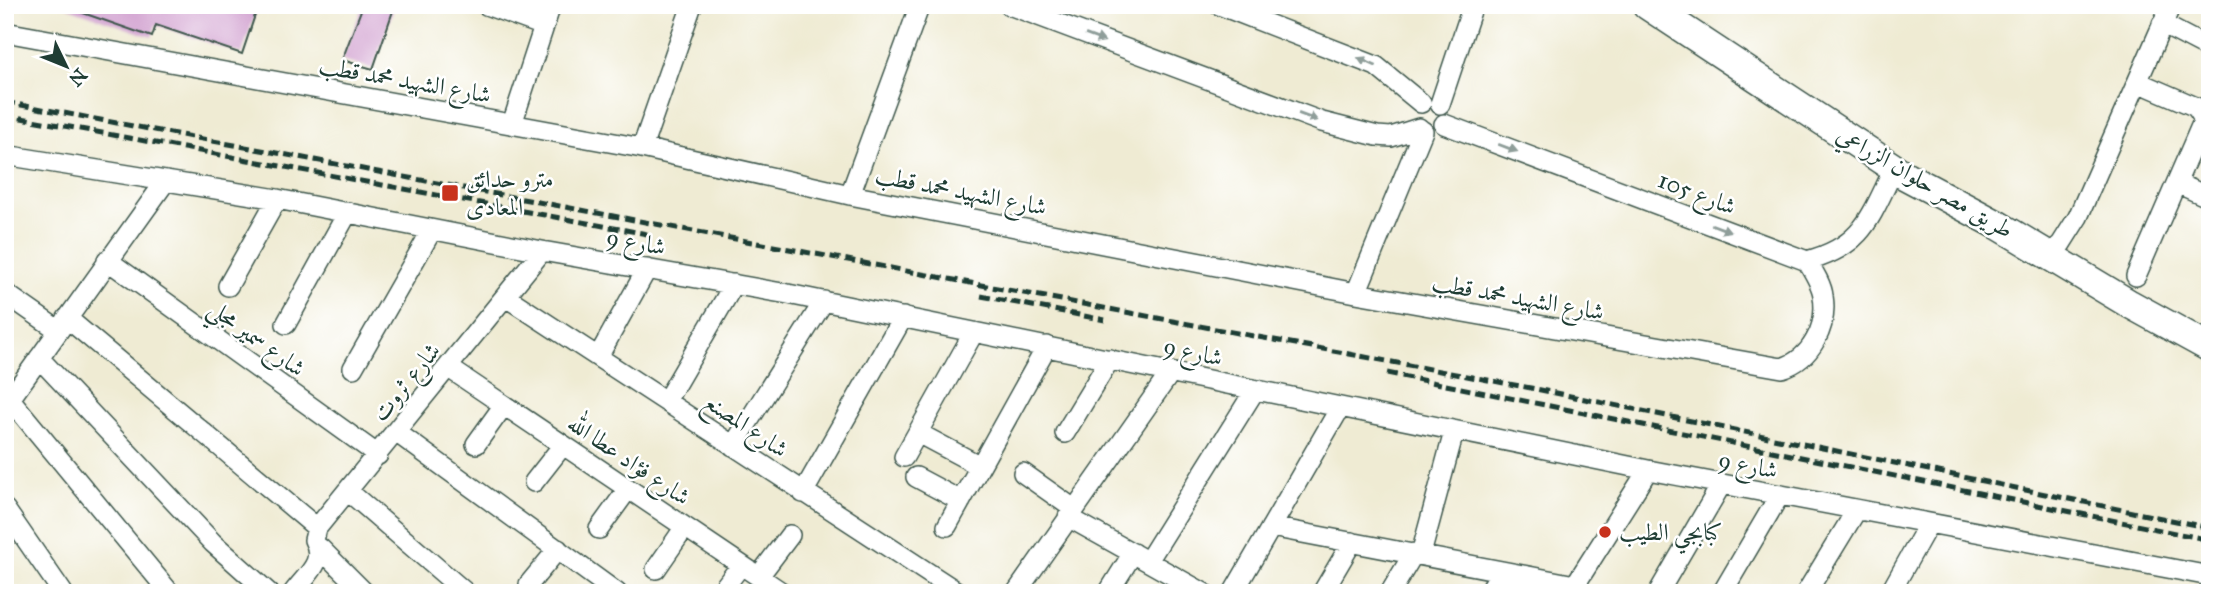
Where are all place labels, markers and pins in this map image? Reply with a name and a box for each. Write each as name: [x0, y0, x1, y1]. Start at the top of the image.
place label: مترو حدائق المعادى: [466, 164, 553, 222]
marker: مترو حدائق المعادى: [440, 183, 460, 203]
place label: كبابجي الطيب: [1619, 517, 1722, 555]
marker: كبابجي الطيب: [1597, 524, 1613, 540]

